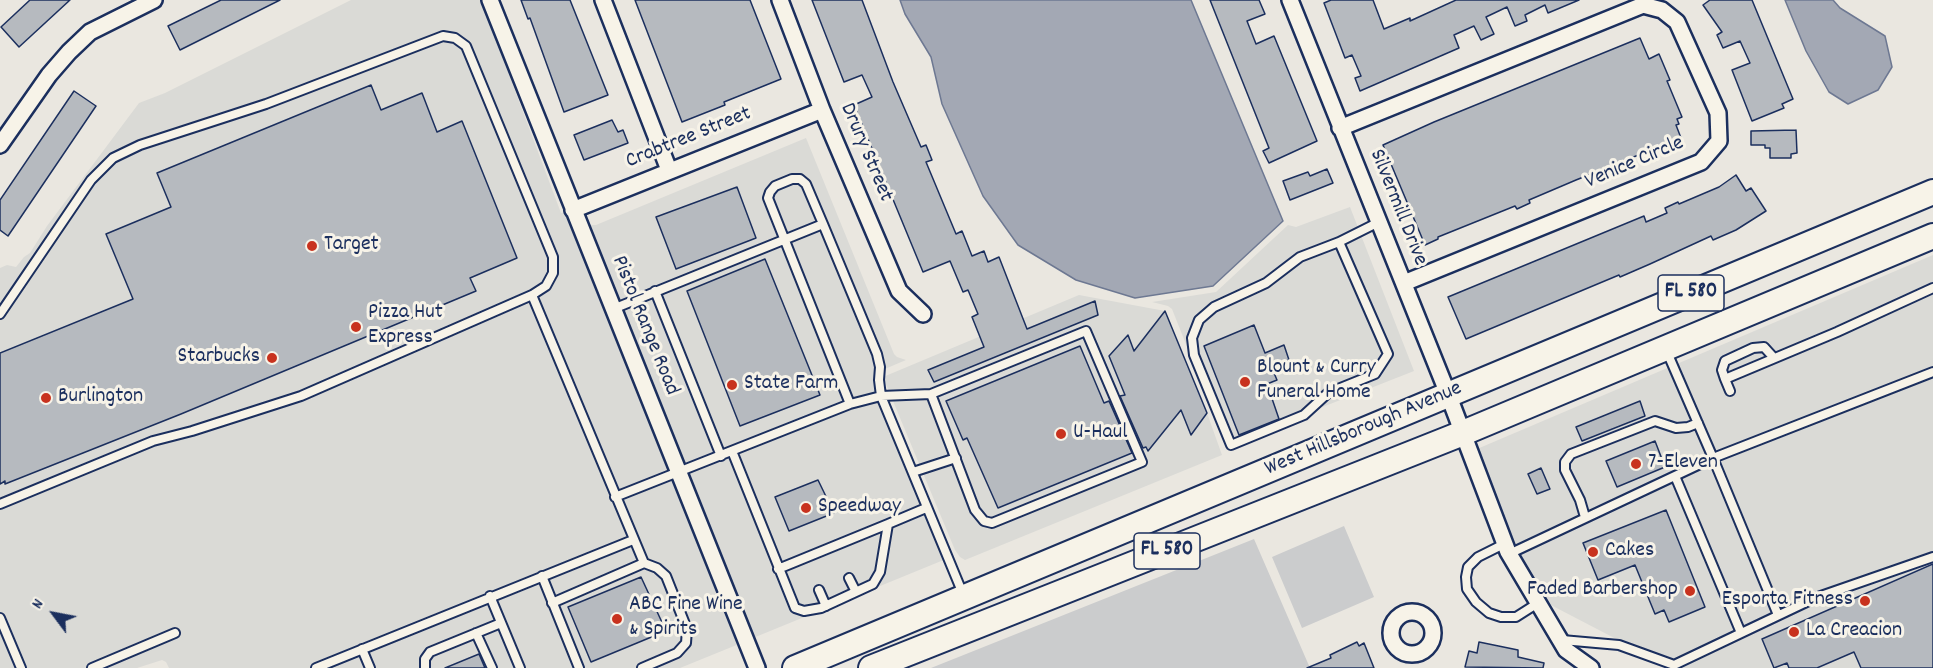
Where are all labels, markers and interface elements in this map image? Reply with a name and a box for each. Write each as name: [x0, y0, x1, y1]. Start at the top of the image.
street label: Drury Street: [832, 100, 898, 206]
street label: Crabtree Street: [622, 102, 756, 176]
street label: Venice Circle: [1582, 131, 1688, 197]
street label: Silvermill Drive: [1362, 146, 1432, 270]
place label: Target: [324, 233, 379, 259]
marker: Target: [305, 239, 319, 253]
street label: Pistol Range Road: [604, 252, 684, 400]
road number: FL 580: [1658, 275, 1724, 311]
place label: Pizza Hut Express: [368, 301, 443, 352]
marker: Pizza Hut Express: [349, 320, 363, 334]
place label: Starbucks: [178, 345, 260, 371]
marker: Starbucks: [265, 351, 279, 365]
place label: Blount & Curry Funeral Home: [1257, 356, 1376, 408]
place label: State Farm: [744, 372, 838, 398]
marker: Blount & Curry Funeral Home: [1238, 375, 1252, 389]
street label: West Hillsborough Avenue: [1262, 377, 1466, 483]
marker: State Farm: [725, 378, 739, 392]
place label: Burlington: [58, 385, 143, 411]
marker: Burlington: [39, 391, 53, 405]
place label: U-Haul: [1073, 421, 1127, 447]
marker: U-Haul: [1054, 427, 1068, 441]
place label: 7-Eleven: [1648, 451, 1718, 477]
marker: 7-Eleven: [1629, 457, 1643, 471]
place label: Speedway: [818, 495, 901, 521]
marker: Speedway: [799, 501, 813, 515]
road number: FL 580: [1134, 533, 1200, 569]
place label: Cakes: [1605, 539, 1654, 565]
marker: Cakes: [1586, 545, 1600, 559]
place label: Faded Barbershop: [1527, 578, 1678, 604]
north arrow: [24, 584, 84, 644]
marker: Faded Barbershop: [1683, 584, 1697, 598]
place label: Esporta Fitness: [1722, 588, 1853, 614]
place label: ABC Fine Wine & Spirits: [629, 593, 743, 644]
marker: Esporta Fitness: [1858, 594, 1872, 608]
text: N: [26, 595, 50, 614]
marker: ABC Fine Wine & Spirits: [610, 612, 624, 626]
place label: La Creacion: [1806, 619, 1902, 645]
marker: La Creacion: [1787, 625, 1801, 639]

